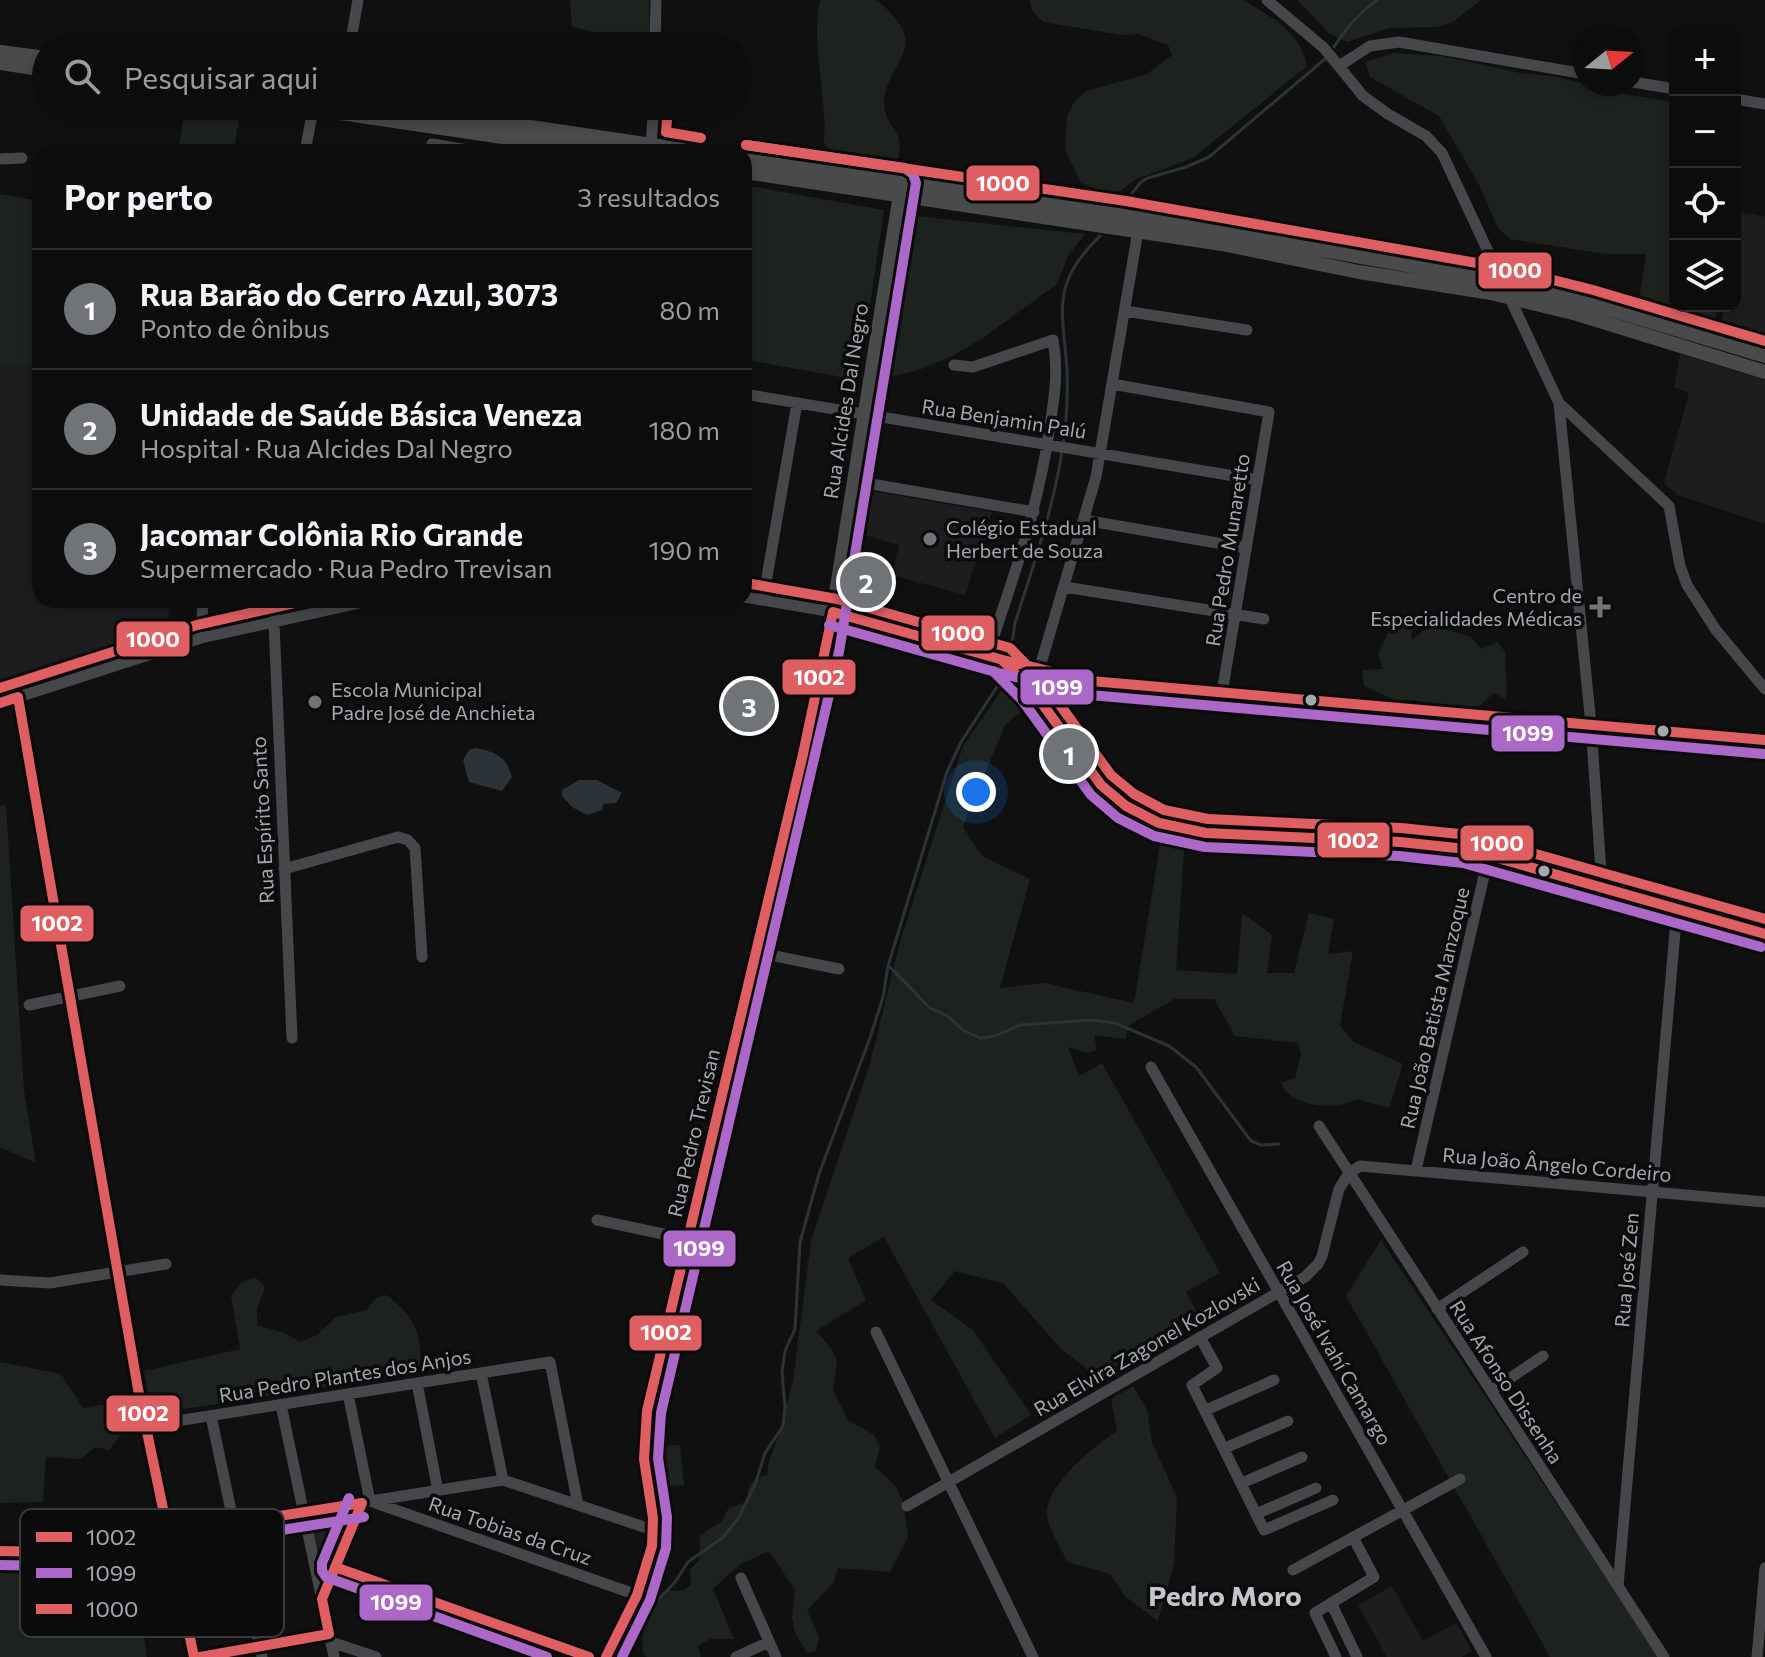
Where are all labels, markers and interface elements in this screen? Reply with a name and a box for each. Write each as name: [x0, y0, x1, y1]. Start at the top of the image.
north arrow: [1573, 24, 1645, 96]
map controls: [1669, 24, 1741, 312]
button: +: [1669, 24, 1741, 96]
search box: [32, 32, 752, 120]
icon: search: [60, 54, 104, 98]
text: Pesquisar aqui: [124, 58, 319, 95]
button: −: [1669, 96, 1741, 168]
line badge: 1000: [965, 164, 1041, 202]
button: locate: [1669, 168, 1741, 240]
text: 1000: [976, 169, 1030, 196]
text: Por perto: [64, 175, 213, 217]
text: 3 resultados: [577, 181, 720, 212]
button: layers: [1669, 240, 1741, 312]
line badge: 1000: [1477, 251, 1553, 290]
text: 1000: [1488, 256, 1542, 283]
text: Rua Barão do Cerro Azul, 3073: [140, 275, 558, 312]
text: 1: [84, 294, 96, 325]
text: 80 m: [660, 294, 720, 325]
street label: Rua Alcides Dal Negro: [818, 301, 872, 500]
text: Ponto de ônibus: [140, 312, 330, 343]
street label: Rua Benjamin Palú: [920, 393, 1088, 443]
text: Unidade de Saúde Básica Veneza: [140, 395, 582, 432]
text: 2: [83, 414, 97, 445]
text: 180 m: [648, 414, 720, 445]
text: Hospital · Rua Alcides Dal Negro: [140, 432, 513, 463]
street label: Rua Pedro Munaretto: [1200, 452, 1254, 648]
text: Jacomar Colônia Rio Grande: [140, 515, 523, 552]
place label: Colégio Estadual Herbert de Souza: [946, 515, 1103, 562]
marker: Colégio Estadual Herbert de Souza: [921, 530, 939, 548]
text: 3: [82, 534, 98, 565]
text: 190 m: [648, 534, 720, 565]
text: Supermercado · Rua Pedro Trevisan: [140, 552, 552, 583]
pin: 2: [840, 552, 892, 612]
place label: Centro de Especialidades Médicas: [1370, 583, 1582, 630]
marker: Centro de Especialidades Médicas: [1589, 596, 1611, 618]
line badge: 1000: [920, 614, 996, 652]
text: 1000: [931, 619, 985, 646]
line badge: 1000: [115, 620, 191, 658]
text: 1000: [126, 625, 180, 652]
line badge: 1002: [781, 658, 857, 696]
text: 1002: [793, 663, 845, 690]
line badge: 1099: [1019, 668, 1095, 706]
text: 1099: [1031, 673, 1083, 700]
pin: 3: [723, 676, 775, 736]
place label: Escola Municipal Padre José de Anchieta: [331, 677, 535, 724]
unlabelled marker: [1303, 692, 1319, 708]
marker: Escola Municipal Padre José de Anchieta: [306, 693, 324, 711]
line badge: 1099: [1490, 714, 1566, 753]
text: 1099: [1502, 719, 1554, 746]
unlabelled marker: [1655, 723, 1671, 739]
pin: 1: [1043, 724, 1095, 784]
street label: Rua Espírito Santo: [246, 736, 278, 904]
your location: [956, 772, 996, 812]
line badge: 1002: [1316, 821, 1391, 859]
line badge: 1000: [1459, 824, 1535, 862]
text: 1002: [1327, 826, 1379, 853]
text: 1000: [1470, 829, 1524, 856]
unlabelled marker: [1536, 863, 1552, 879]
street label: Rua João Batista Manzoque: [1395, 885, 1474, 1131]
line badge: 1002: [19, 904, 95, 943]
text: 1002: [31, 909, 83, 936]
street label: Rua Pedro Trevisan: [662, 1046, 724, 1219]
street label: Rua João Ângelo Cordeiro: [1441, 1142, 1673, 1186]
street label: Rua José Zen: [1609, 1211, 1643, 1328]
line badge: 1099: [662, 1229, 737, 1268]
text: 1099: [673, 1234, 725, 1261]
street label: Rua José Ivahí Camargo: [1272, 1256, 1398, 1449]
street label: Rua Elvira Zagonel Kozlovski: [1029, 1271, 1264, 1421]
street label: Rua Afonso Dissenha: [1445, 1295, 1569, 1468]
line badge: 1002: [628, 1314, 703, 1352]
text: 1002: [640, 1318, 692, 1345]
street label: Rua Pedro Plantes dos Anjos: [217, 1343, 473, 1407]
line badge: 1002: [105, 1394, 181, 1433]
text: 1002: [117, 1399, 169, 1426]
street label: Rua Tobias da Cruz: [426, 1491, 595, 1569]
legend: [20, 1509, 284, 1637]
text: 1002: [86, 1523, 136, 1550]
text: 1099: [86, 1559, 136, 1586]
district label: Pedro Moro: [1148, 1578, 1302, 1612]
line badge: 1099: [358, 1583, 434, 1622]
text: 1099: [370, 1588, 422, 1615]
text: 1000: [86, 1595, 138, 1622]

